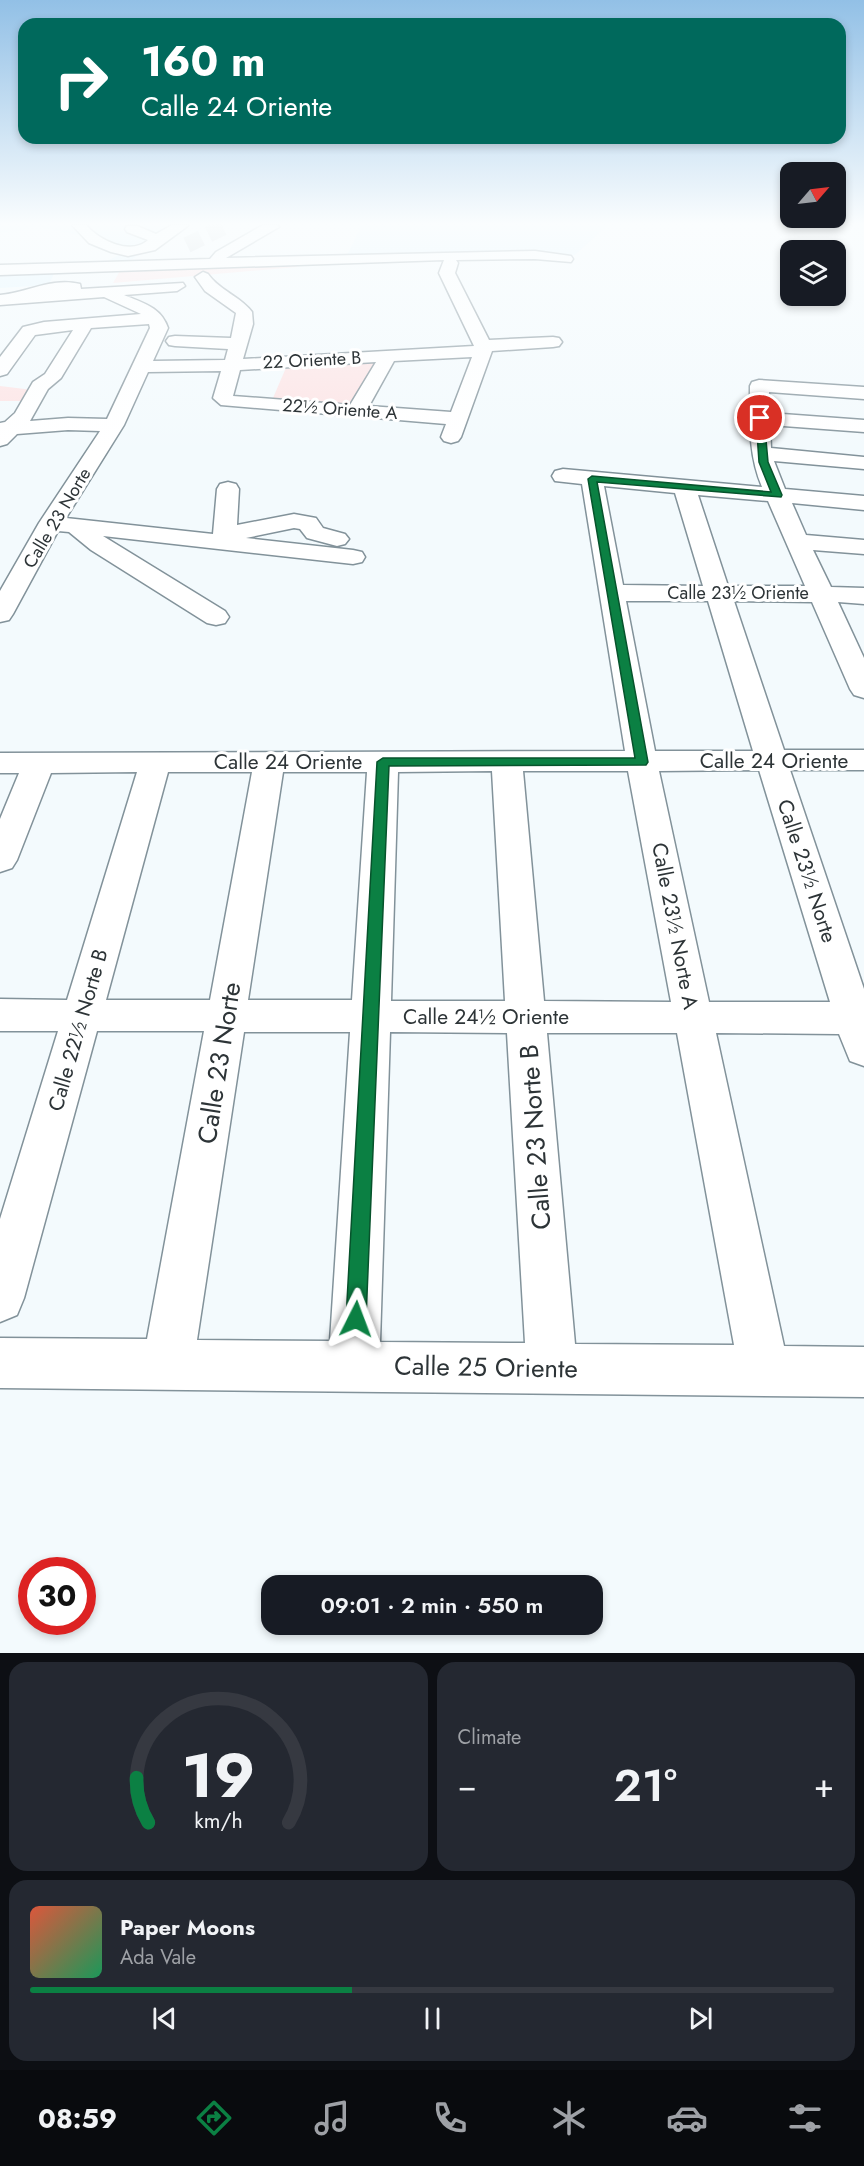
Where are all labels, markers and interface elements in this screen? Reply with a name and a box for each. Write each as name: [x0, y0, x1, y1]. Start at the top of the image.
text: 160 m: [141, 31, 265, 92]
icon: right: [42, 42, 120, 120]
text: Calle 24 Oriente: [141, 87, 332, 126]
north arrow: [780, 162, 846, 228]
map controls: [780, 162, 846, 306]
button: layers: [780, 240, 846, 306]
street label: 22 Oriente B: [262, 344, 362, 376]
street label: 22½ Oriente A: [282, 392, 399, 426]
pin: [734, 392, 785, 443]
icon: arrive: [743, 401, 776, 434]
street label: Calle 23 Norte: [17, 463, 97, 573]
street label: Calle 23½ Oriente: [667, 580, 809, 606]
street label: Calle 24 Oriente: [700, 746, 849, 776]
street label: Calle 24 Oriente: [214, 747, 363, 777]
street label: Calle 23½ Norte: [770, 796, 844, 947]
street label: Calle 23½ Norte A: [644, 840, 706, 1012]
street label: Calle 22½ Norte B: [40, 945, 116, 1115]
street label: Calle 23 Norte: [187, 979, 251, 1147]
street label: Calle 24½ Oriente: [403, 1002, 569, 1032]
street label: Calle 23 Norte B: [510, 1043, 560, 1231]
position arrow: [324, 1287, 388, 1351]
street label: Calle 25 Oriente: [394, 1346, 578, 1388]
speed limit sign: 30: [18, 1557, 96, 1635]
text: 09:01 · 2 min · 550 m: [321, 1589, 543, 1621]
text: Climate: [458, 1723, 521, 1752]
text: 19: [181, 1730, 255, 1820]
text: 21°: [614, 1753, 677, 1818]
text: −: [458, 1762, 477, 1809]
text: +: [814, 1762, 834, 1809]
text: km/h: [194, 1806, 242, 1837]
text: Paper Moons: [120, 1911, 255, 1943]
text: Ada Vale: [120, 1943, 196, 1972]
icon: previous: [148, 2002, 181, 2035]
icon: pause: [416, 2002, 449, 2035]
icon: next: [684, 2002, 717, 2035]
icon: directions: [193, 2097, 235, 2139]
icon: music: [311, 2097, 353, 2139]
icon: phone: [429, 2097, 471, 2139]
icon: climate: [548, 2097, 590, 2139]
icon: car: [666, 2097, 708, 2139]
icon: filters: [784, 2097, 826, 2139]
text: 08:59: [38, 2099, 117, 2138]

